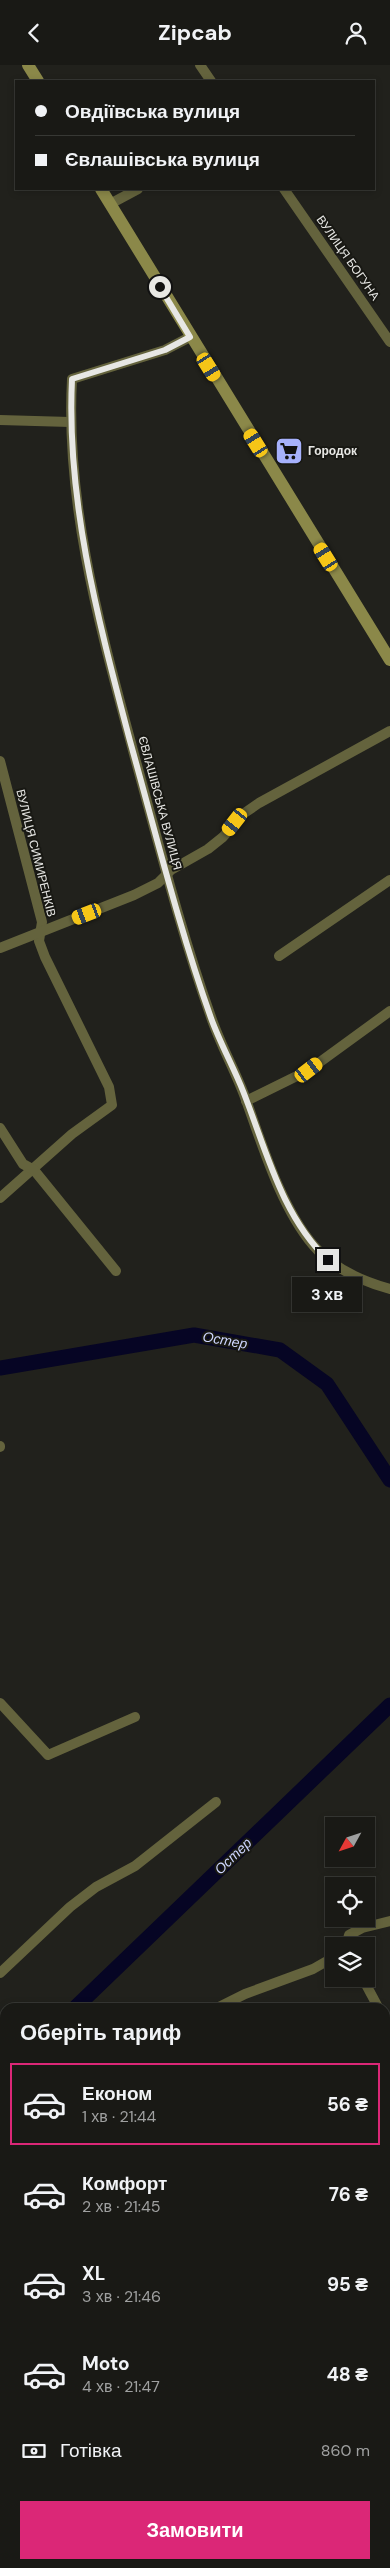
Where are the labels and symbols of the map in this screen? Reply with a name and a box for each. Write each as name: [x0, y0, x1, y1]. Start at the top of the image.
street label: ВУЛИЦЯ БОГУНА: [313, 212, 383, 304]
route start: [149, 276, 171, 298]
car: [194, 350, 223, 384]
car: [241, 426, 270, 460]
supermarket icon: Городок: [274, 436, 304, 466]
place label: Городок: [308, 443, 358, 459]
car: [311, 540, 340, 574]
street label: ЄВЛАШІВСЬКА ВУЛИЦЯ: [134, 734, 186, 872]
street label: ВУЛИЦЯ СИМИРЕНКІВ: [12, 788, 60, 918]
car: [219, 806, 250, 838]
car: [70, 902, 103, 926]
car: [292, 1055, 325, 1085]
route end: [317, 1249, 339, 1271]
callout: 3 хв: [293, 1277, 363, 1313]
water label: Остер: [201, 1327, 249, 1353]
north arrow: [325, 1817, 375, 1867]
water label: Остер: [211, 1834, 256, 1878]

